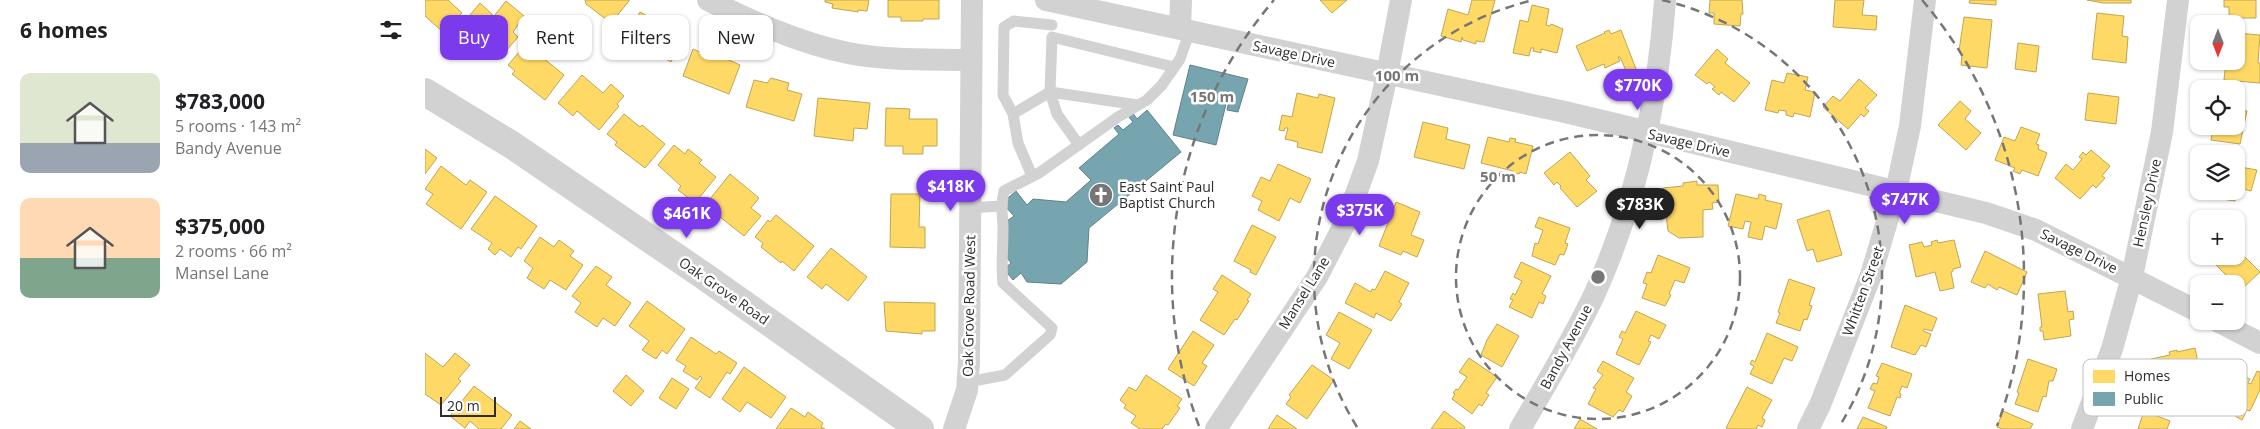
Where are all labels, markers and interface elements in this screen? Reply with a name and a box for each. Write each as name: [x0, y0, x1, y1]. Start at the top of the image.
chip: Buy: [440, 15, 508, 60]
chip: Rent: [518, 15, 592, 60]
chip: Filters: [602, 15, 689, 60]
chip: New: [699, 15, 773, 60]
north arrow: [2190, 15, 2245, 70]
map controls: [2190, 15, 2245, 330]
text: 6 homes: [20, 16, 108, 44]
icon: filters: [377, 16, 405, 44]
street label: Savage Drive: [1251, 36, 1337, 72]
text: 100 m: [1375, 65, 1419, 85]
pin: $770K: [1603, 68, 1673, 111]
text: $770K: [1614, 74, 1662, 96]
button: locate: [2190, 80, 2245, 135]
text: 150 m: [1190, 86, 1234, 106]
text: $783,000: [175, 87, 265, 115]
icon: home: [60, 93, 120, 153]
text: 5 rooms · 143 m²: [175, 115, 301, 137]
street label: Savage Drive: [1646, 124, 1732, 161]
text: Bandy Avenue: [175, 137, 282, 159]
button: layers: [2190, 145, 2245, 200]
street label: Hensley Drive: [2128, 157, 2165, 249]
text: 50 m: [1480, 166, 1516, 186]
pin: $418K: [916, 170, 986, 212]
text: $418K: [927, 175, 975, 197]
place label: East Saint Paul Baptist Church: [1119, 177, 1215, 212]
church icon: East Saint Paul Baptist Church: [1088, 182, 1114, 208]
pin: $747K: [1870, 182, 1940, 225]
pin: $783K: [1605, 188, 1675, 230]
text: $747K: [1881, 188, 1929, 210]
text: $783K: [1616, 193, 1664, 215]
pin: $375K: [1325, 194, 1395, 236]
pin: $461K: [652, 196, 722, 239]
text: $375K: [1336, 199, 1384, 221]
text: $461K: [663, 202, 711, 224]
button: +: [2190, 210, 2245, 265]
text: $375,000: [175, 212, 265, 240]
icon: home: [60, 218, 120, 278]
street label: Savage Drive: [2037, 224, 2121, 277]
street label: Oak Grove Road West: [958, 235, 979, 377]
text: 2 rooms · 66 m²: [175, 240, 292, 262]
street label: Whitten Street: [1837, 243, 1888, 338]
street label: Oak Grove Road: [675, 252, 773, 329]
street label: Mansel Lane: [1274, 253, 1333, 333]
text: Mansel Lane: [175, 262, 269, 284]
centre of rings: [1589, 268, 1607, 286]
button: −: [2190, 275, 2245, 330]
street label: Bandy Avenue: [1535, 301, 1596, 392]
legend: [2083, 359, 2247, 416]
text: Homes: [2124, 366, 2171, 385]
text: Public: [2124, 389, 2164, 408]
scale bar: [440, 394, 496, 417]
text: 20 m: [447, 396, 480, 415]

